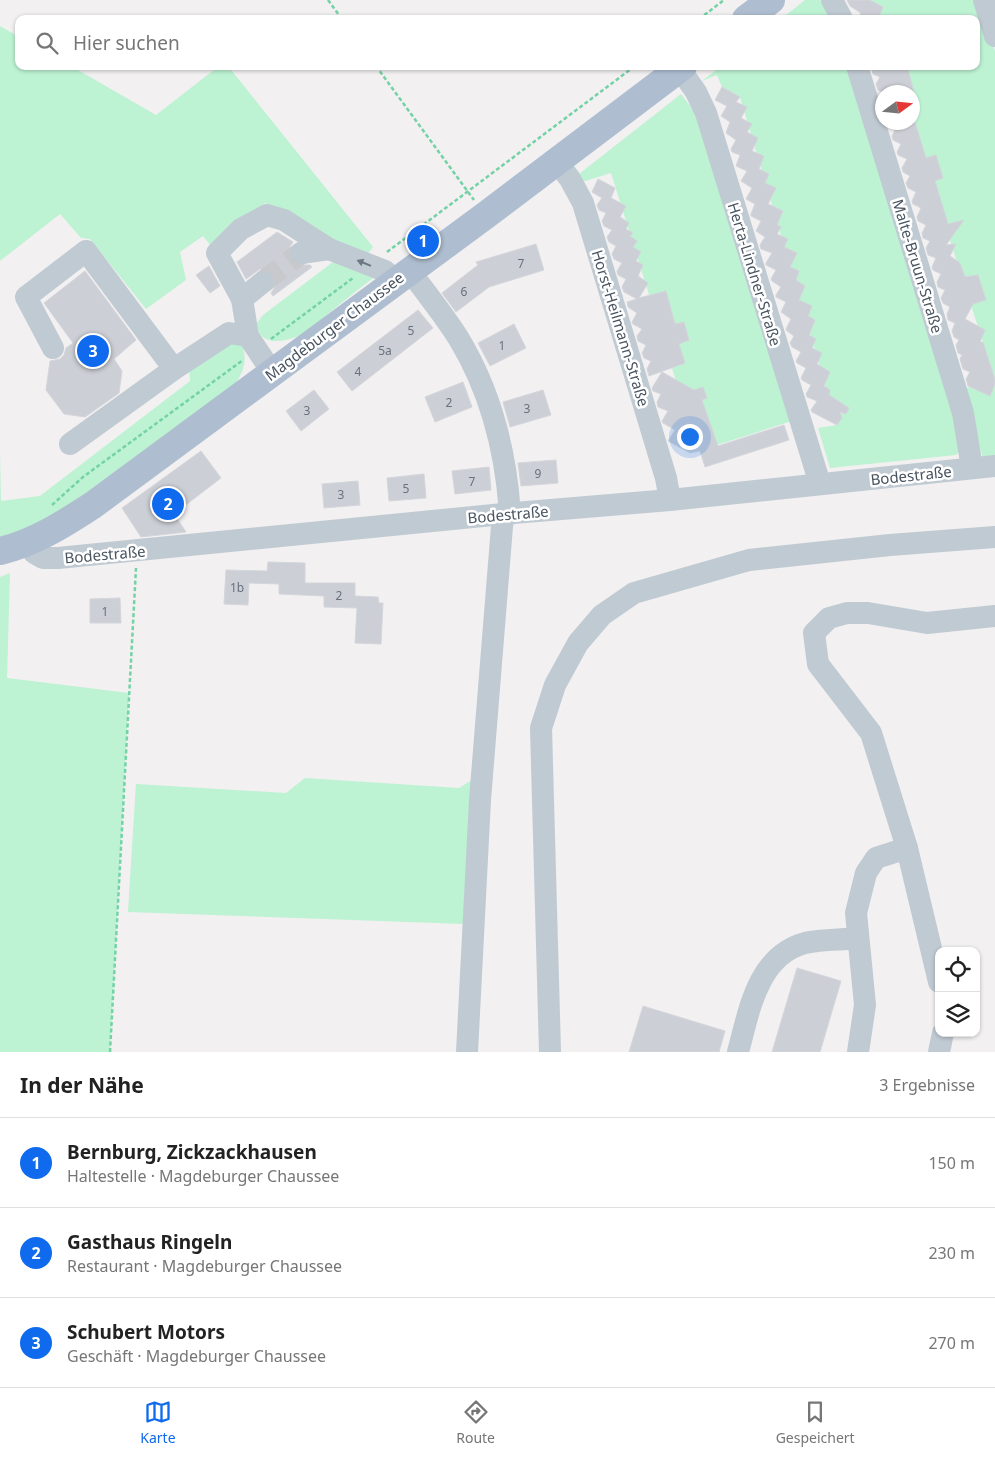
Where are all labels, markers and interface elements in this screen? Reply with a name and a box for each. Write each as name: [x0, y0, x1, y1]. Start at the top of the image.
search box: [15, 15, 980, 70]
icon: search: [33, 29, 61, 57]
text: Hier suchen: [73, 30, 180, 56]
north arrow: [875, 85, 920, 130]
street label: Malte-Bruun-Straße: [888, 197, 948, 335]
street label: Herta-Lindner-Straße: [724, 200, 786, 348]
pin: 1: [407, 222, 439, 260]
street label: Horst-Heilmann-Straße: [588, 247, 654, 409]
house number: 7: [518, 255, 525, 272]
one-way arrow: [356, 259, 371, 267]
street label: Magdeburger Chaussee: [261, 267, 407, 385]
house number: 6: [461, 283, 468, 300]
house number: 5: [408, 322, 415, 339]
pin: 3: [77, 332, 109, 370]
house number: 1: [499, 337, 505, 354]
house number: 5a: [378, 342, 392, 359]
house number: 4: [355, 363, 362, 380]
house number: 2: [446, 394, 453, 411]
house number: 3: [524, 400, 531, 417]
house number: 3: [304, 402, 311, 419]
your location: [677, 424, 703, 450]
street label: Bodestraße: [869, 461, 953, 489]
house number: 9: [535, 465, 542, 482]
house number: 7: [469, 473, 476, 490]
house number: 5: [403, 480, 410, 497]
pin: 2: [152, 485, 184, 523]
house number: 3: [338, 486, 345, 503]
street label: Bodestraße: [467, 500, 549, 528]
street label: Bodestraße: [64, 540, 146, 568]
house number: 1b: [230, 579, 244, 596]
house number: 2: [336, 587, 343, 604]
house number: 1: [102, 603, 108, 620]
map controls: [935, 947, 980, 1037]
button: locate: [935, 947, 980, 992]
button: layers: [935, 992, 980, 1037]
text: In der Nähe: [20, 1071, 144, 1099]
text: 3 Ergebnisse: [879, 1074, 975, 1096]
text: Bernburg, Zickzackhausen: [67, 1139, 317, 1165]
text: 1: [31, 1152, 41, 1174]
text: 150 m: [928, 1152, 975, 1174]
text: Haltestelle · Magdeburger Chaussee: [67, 1165, 339, 1187]
text: Gasthaus Ringeln: [67, 1229, 232, 1255]
text: 2: [31, 1242, 41, 1264]
text: 230 m: [928, 1242, 975, 1264]
text: Restaurant · Magdeburger Chaussee: [67, 1255, 342, 1277]
text: Schubert Motors: [67, 1319, 225, 1345]
text: 3: [31, 1332, 41, 1354]
text: 270 m: [928, 1332, 975, 1354]
text: Geschäft · Magdeburger Chaussee: [67, 1345, 326, 1367]
tab: Karte: [140, 1398, 176, 1447]
tab: Route: [456, 1398, 495, 1447]
tab: Gespeichert: [776, 1398, 855, 1447]

